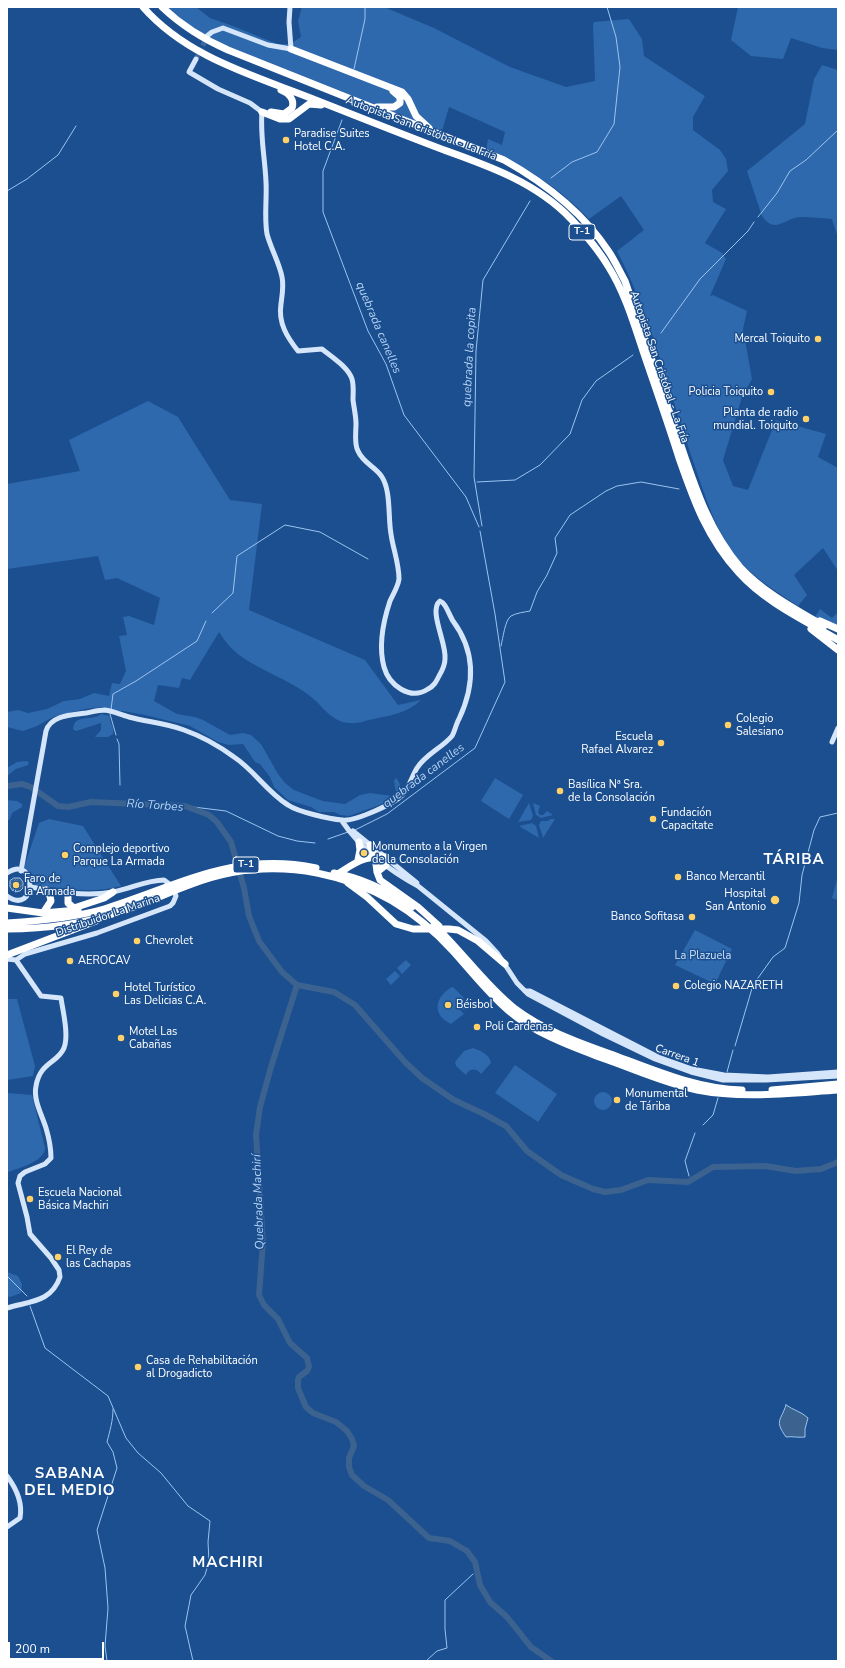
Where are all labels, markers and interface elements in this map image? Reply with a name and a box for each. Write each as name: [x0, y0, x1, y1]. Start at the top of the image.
street label: Autopista San Cristóbal - La Fría: [344, 94, 498, 164]
place label: Paradise Suites Hotel C.A.: [294, 127, 370, 153]
marker: Paradise Suites Hotel C.A.: [281, 135, 291, 145]
road number: T-1: [569, 224, 595, 240]
water label: quebrada canelles: [352, 280, 404, 376]
street label: Autopista San Cristóbal - La Fría: [627, 289, 691, 445]
water label: quebrada la copita: [460, 307, 480, 407]
place label: Mercal Toiquito: [734, 332, 810, 346]
marker: Mercal Toiquito: [813, 334, 823, 344]
place label: Policia Toiquito: [689, 385, 763, 399]
marker: Policia Toiquito: [766, 387, 776, 397]
place label: Planta de radio mundial. Toiquito: [713, 406, 798, 432]
marker: Planta de radio mundial. Toiquito: [801, 414, 811, 424]
place label: Colegio Salesiano: [736, 712, 784, 738]
marker: Colegio Salesiano: [723, 720, 733, 730]
place label: Escuela Rafael Alvarez: [581, 730, 653, 756]
marker: Escuela Rafael Alvarez: [656, 738, 666, 748]
water label: quebrada canelles: [380, 741, 468, 811]
place label: Basílica Nª Sra. de la Consolación: [568, 778, 655, 804]
marker: Basílica Nª Sra. de la Consolación: [555, 786, 565, 796]
water label: Río Torbes: [126, 797, 184, 815]
place label: Fundación Capacitate: [661, 806, 713, 832]
marker: Fundación Capacitate: [648, 814, 658, 824]
place label: Monumento a la Virgen de la Consolación: [372, 840, 487, 866]
place label: Complejo deportivo Parque La Armada: [73, 842, 170, 868]
marker: Monumento a la Virgen de la Consolación: [359, 848, 369, 858]
marker: Complejo deportivo Parque La Armada: [60, 850, 70, 860]
district label: TÁRIBA: [763, 851, 825, 869]
road number: T-1: [233, 857, 259, 873]
place label: Banco Mercantil: [686, 870, 765, 884]
place label: Faro de la Armada: [24, 872, 75, 898]
marker: Banco Mercantil: [673, 872, 683, 882]
marker: Faro de la Armada: [11, 880, 21, 890]
place label: Hospital San Antonio: [705, 887, 766, 913]
street label: Distribuidor La Marina: [54, 892, 162, 940]
marker: Hospital San Antonio: [769, 894, 781, 906]
place label: Banco Sofitasa: [611, 910, 684, 924]
marker: Banco Sofitasa: [687, 912, 697, 922]
place label: Chevrolet: [145, 934, 193, 948]
marker: Chevrolet: [132, 936, 142, 946]
park label: La Plazuela: [675, 949, 731, 963]
place label: AEROCAV: [78, 954, 130, 968]
marker: AEROCAV: [65, 956, 75, 966]
place label: Colegio NAZARETH: [684, 979, 783, 993]
place label: Hotel Turístico Las Delicias C.A.: [124, 981, 206, 1007]
marker: Colegio NAZARETH: [671, 981, 681, 991]
marker: Hotel Turístico Las Delicias C.A.: [111, 989, 121, 999]
place label: Béisbol: [456, 998, 493, 1012]
marker: Béisbol: [443, 1000, 453, 1010]
place label: Poli Cardenas: [485, 1020, 553, 1034]
marker: Poli Cardenas: [472, 1022, 482, 1032]
place label: Motel Las Cabañas: [129, 1025, 177, 1051]
marker: Motel Las Cabañas: [116, 1033, 126, 1043]
street label: Carrera 1: [653, 1042, 701, 1070]
place label: Monumental de Táriba: [625, 1087, 687, 1113]
marker: Monumental de Táriba: [612, 1095, 622, 1105]
water label: Quebrada Machirí: [250, 1154, 268, 1250]
place label: Escuela Nacional Básica Machiri: [38, 1186, 122, 1212]
marker: Escuela Nacional Básica Machiri: [25, 1194, 35, 1204]
place label: El Rey de las Cachapas: [66, 1244, 131, 1270]
marker: El Rey de las Cachapas: [53, 1252, 63, 1262]
place label: Casa de Rehabilitación al Drogadicto: [146, 1354, 258, 1380]
marker: Casa de Rehabilitación al Drogadicto: [133, 1362, 143, 1372]
district label: SABANA DEL MEDIO: [24, 1465, 116, 1500]
district label: MACHIRI: [192, 1554, 264, 1572]
scale bar: [10, 1634, 106, 1660]
text: 200 m: [15, 1641, 50, 1657]

